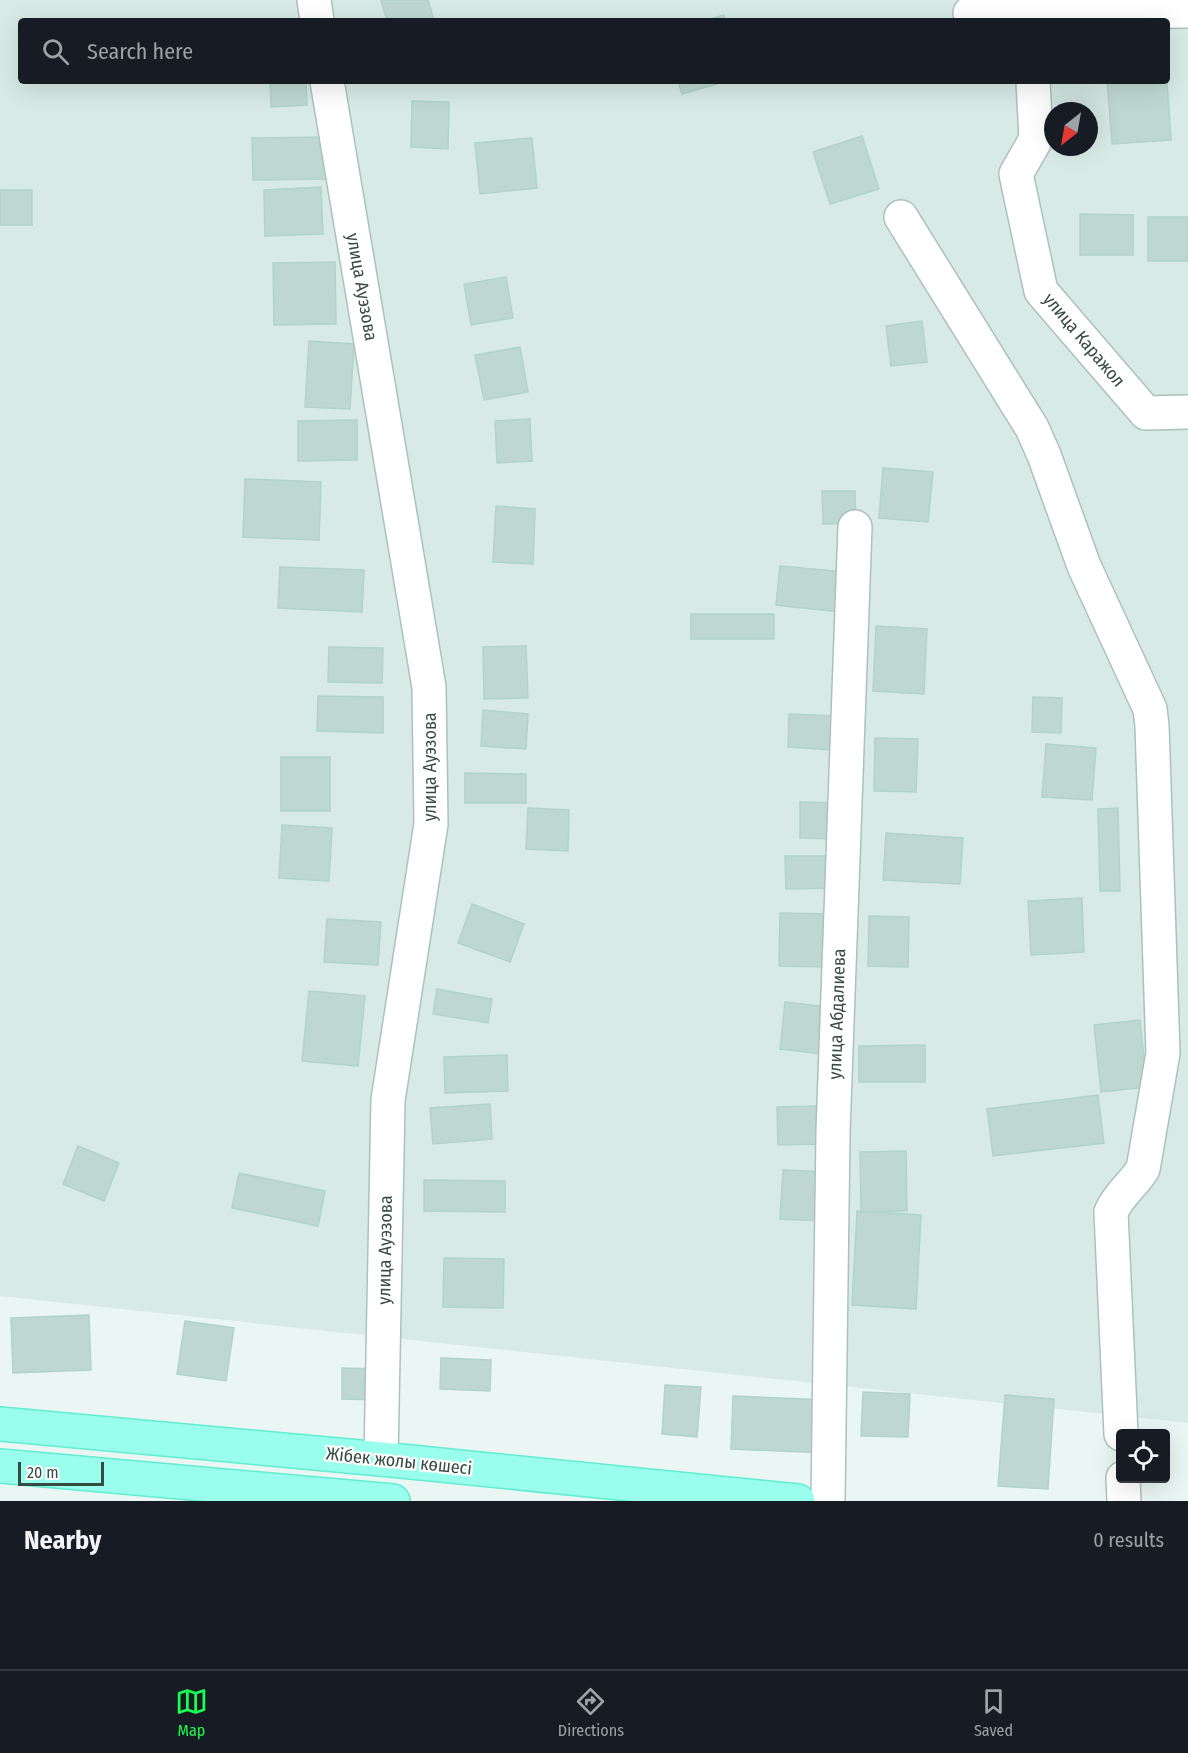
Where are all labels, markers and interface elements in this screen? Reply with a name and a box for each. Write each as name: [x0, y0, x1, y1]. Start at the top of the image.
search box: [18, 18, 1170, 84]
icon: search: [39, 35, 72, 68]
text: Search here: [87, 38, 193, 65]
north arrow: [1044, 102, 1098, 156]
street label: улица Ауэзова: [342, 231, 382, 343]
street label: улица Каражол: [1038, 289, 1130, 391]
street label: улица Ауэзова: [419, 712, 441, 822]
street label: улица Абдалиева: [824, 948, 850, 1080]
street label: улица Ауэзова: [373, 1195, 397, 1305]
map controls: [1116, 1429, 1170, 1483]
button: locate: [1116, 1429, 1170, 1483]
street label: Жібек жолы көшесі: [325, 1442, 473, 1480]
scale bar: [18, 1459, 104, 1486]
text: 20 m: [27, 1463, 58, 1482]
text: Nearby: [24, 1525, 101, 1556]
text: 0 results: [1093, 1528, 1164, 1552]
tab: Map: [175, 1685, 208, 1740]
tab: Directions: [558, 1685, 624, 1740]
tab: Saved: [974, 1685, 1013, 1740]

